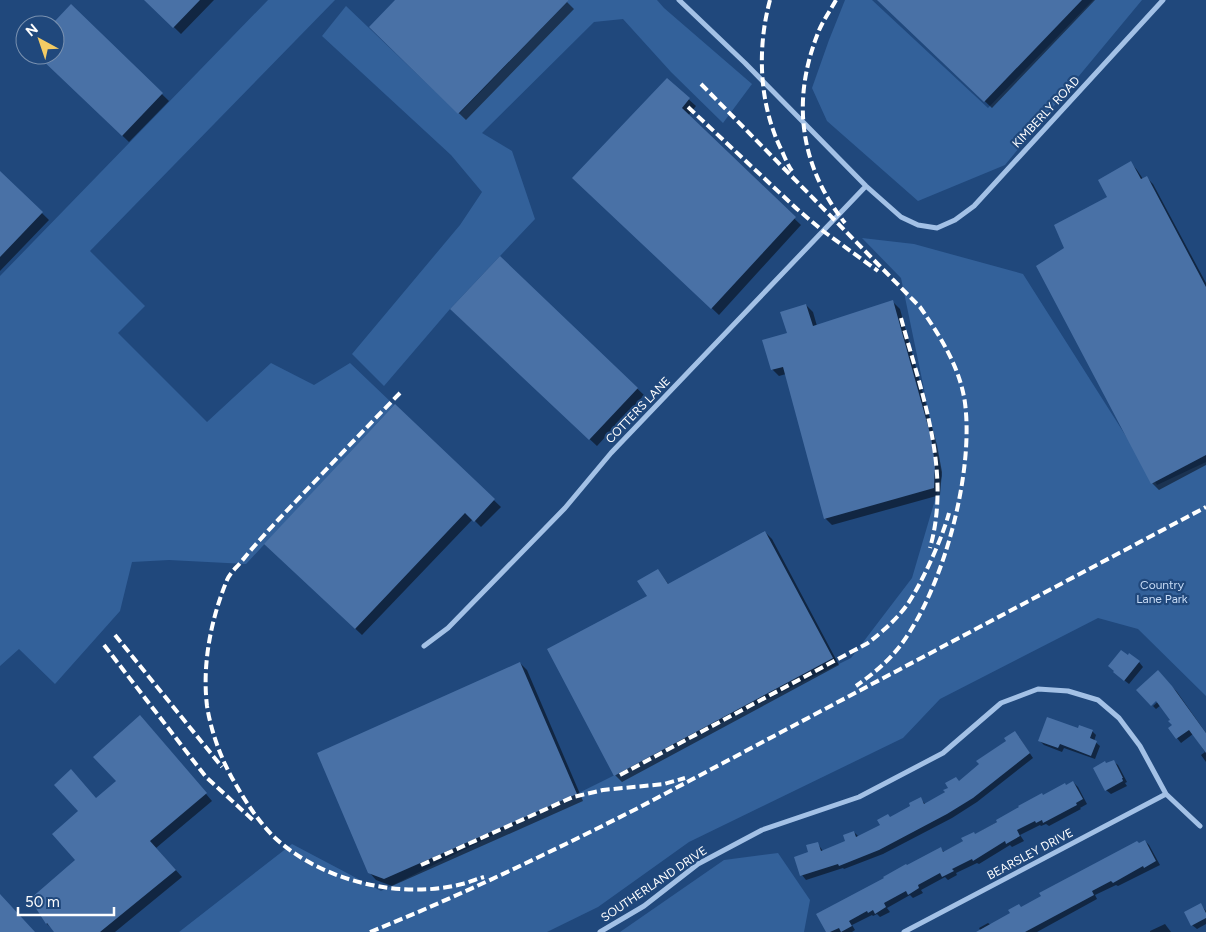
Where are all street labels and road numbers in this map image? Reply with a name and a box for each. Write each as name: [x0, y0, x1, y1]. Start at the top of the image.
street label: KIMBERLY ROAD: [1009, 74, 1083, 150]
street label: COTTERS LANE: [603, 374, 673, 446]
street label: BEARSLEY DRIVE: [985, 825, 1075, 883]
street label: SOUTHERLAND DRIVE: [598, 843, 710, 925]

